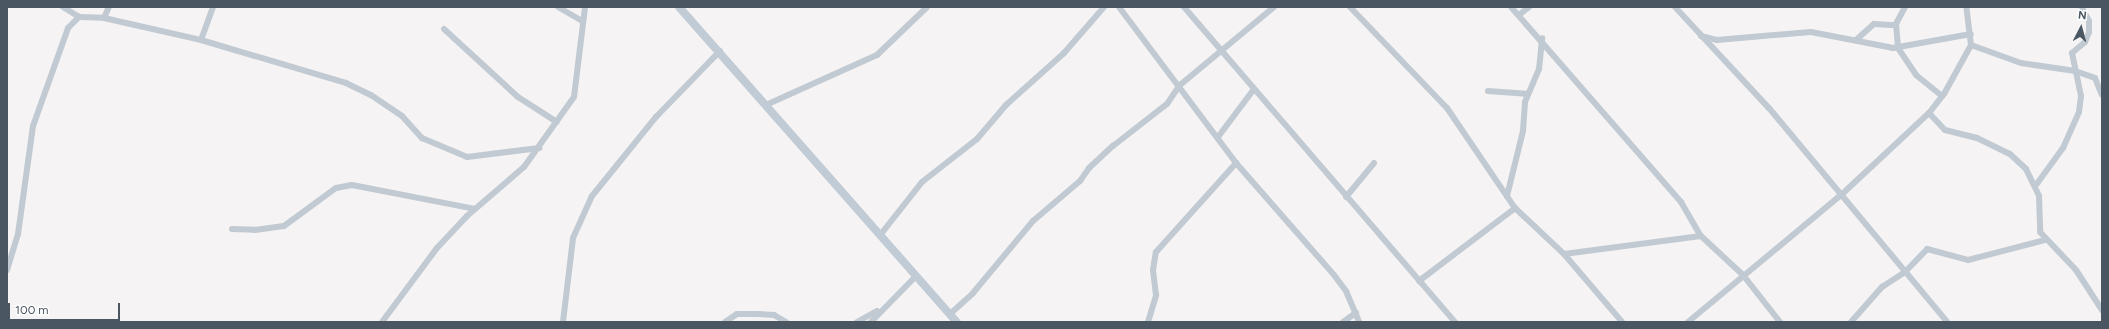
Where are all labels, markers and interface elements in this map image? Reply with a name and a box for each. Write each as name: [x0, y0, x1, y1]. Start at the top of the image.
north arrow: [2061, 8, 2101, 48]
text: N: [2077, 9, 2087, 22]
scale bar: [10, 295, 122, 321]
text: 100 m: [15, 303, 49, 317]

